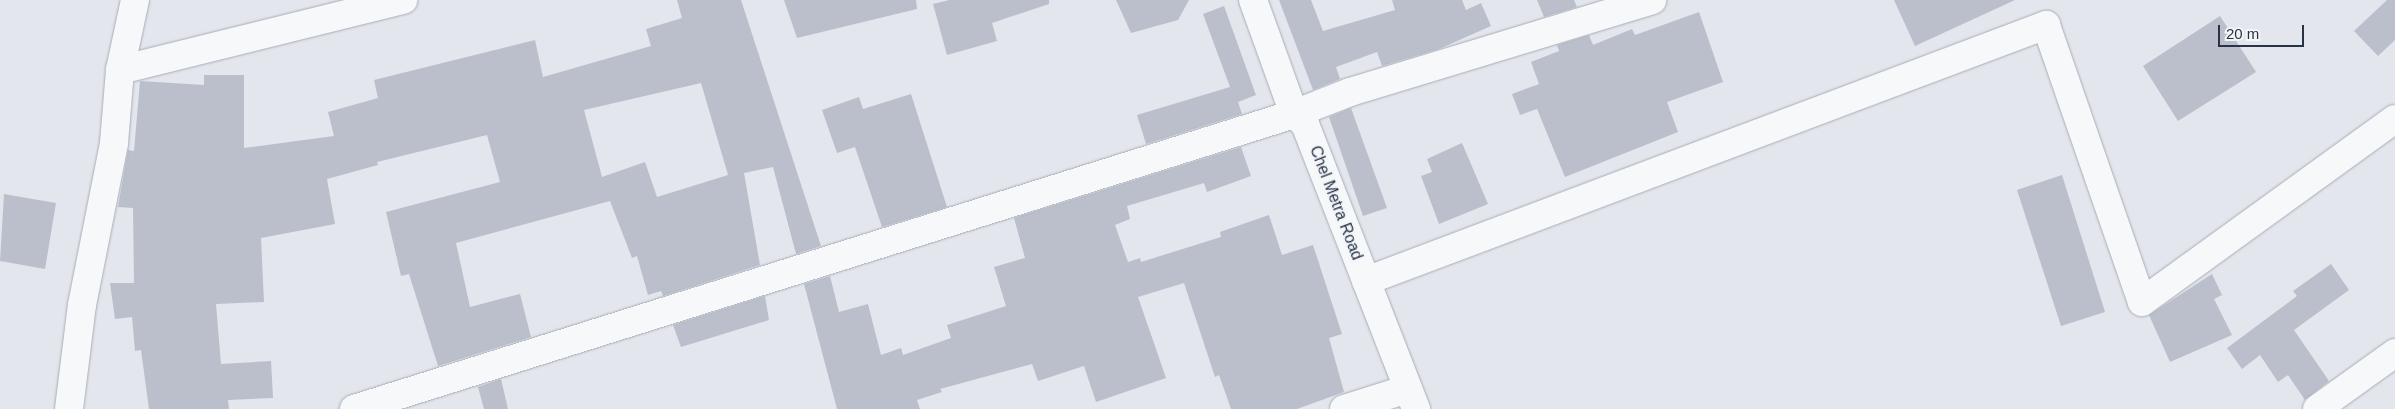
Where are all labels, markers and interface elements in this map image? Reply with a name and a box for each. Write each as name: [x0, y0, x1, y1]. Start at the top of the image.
scale bar: [2220, 15, 2306, 47]
text: 20 m: [2226, 25, 2259, 42]
street label: Chel Metra Road: [1305, 143, 1367, 263]

